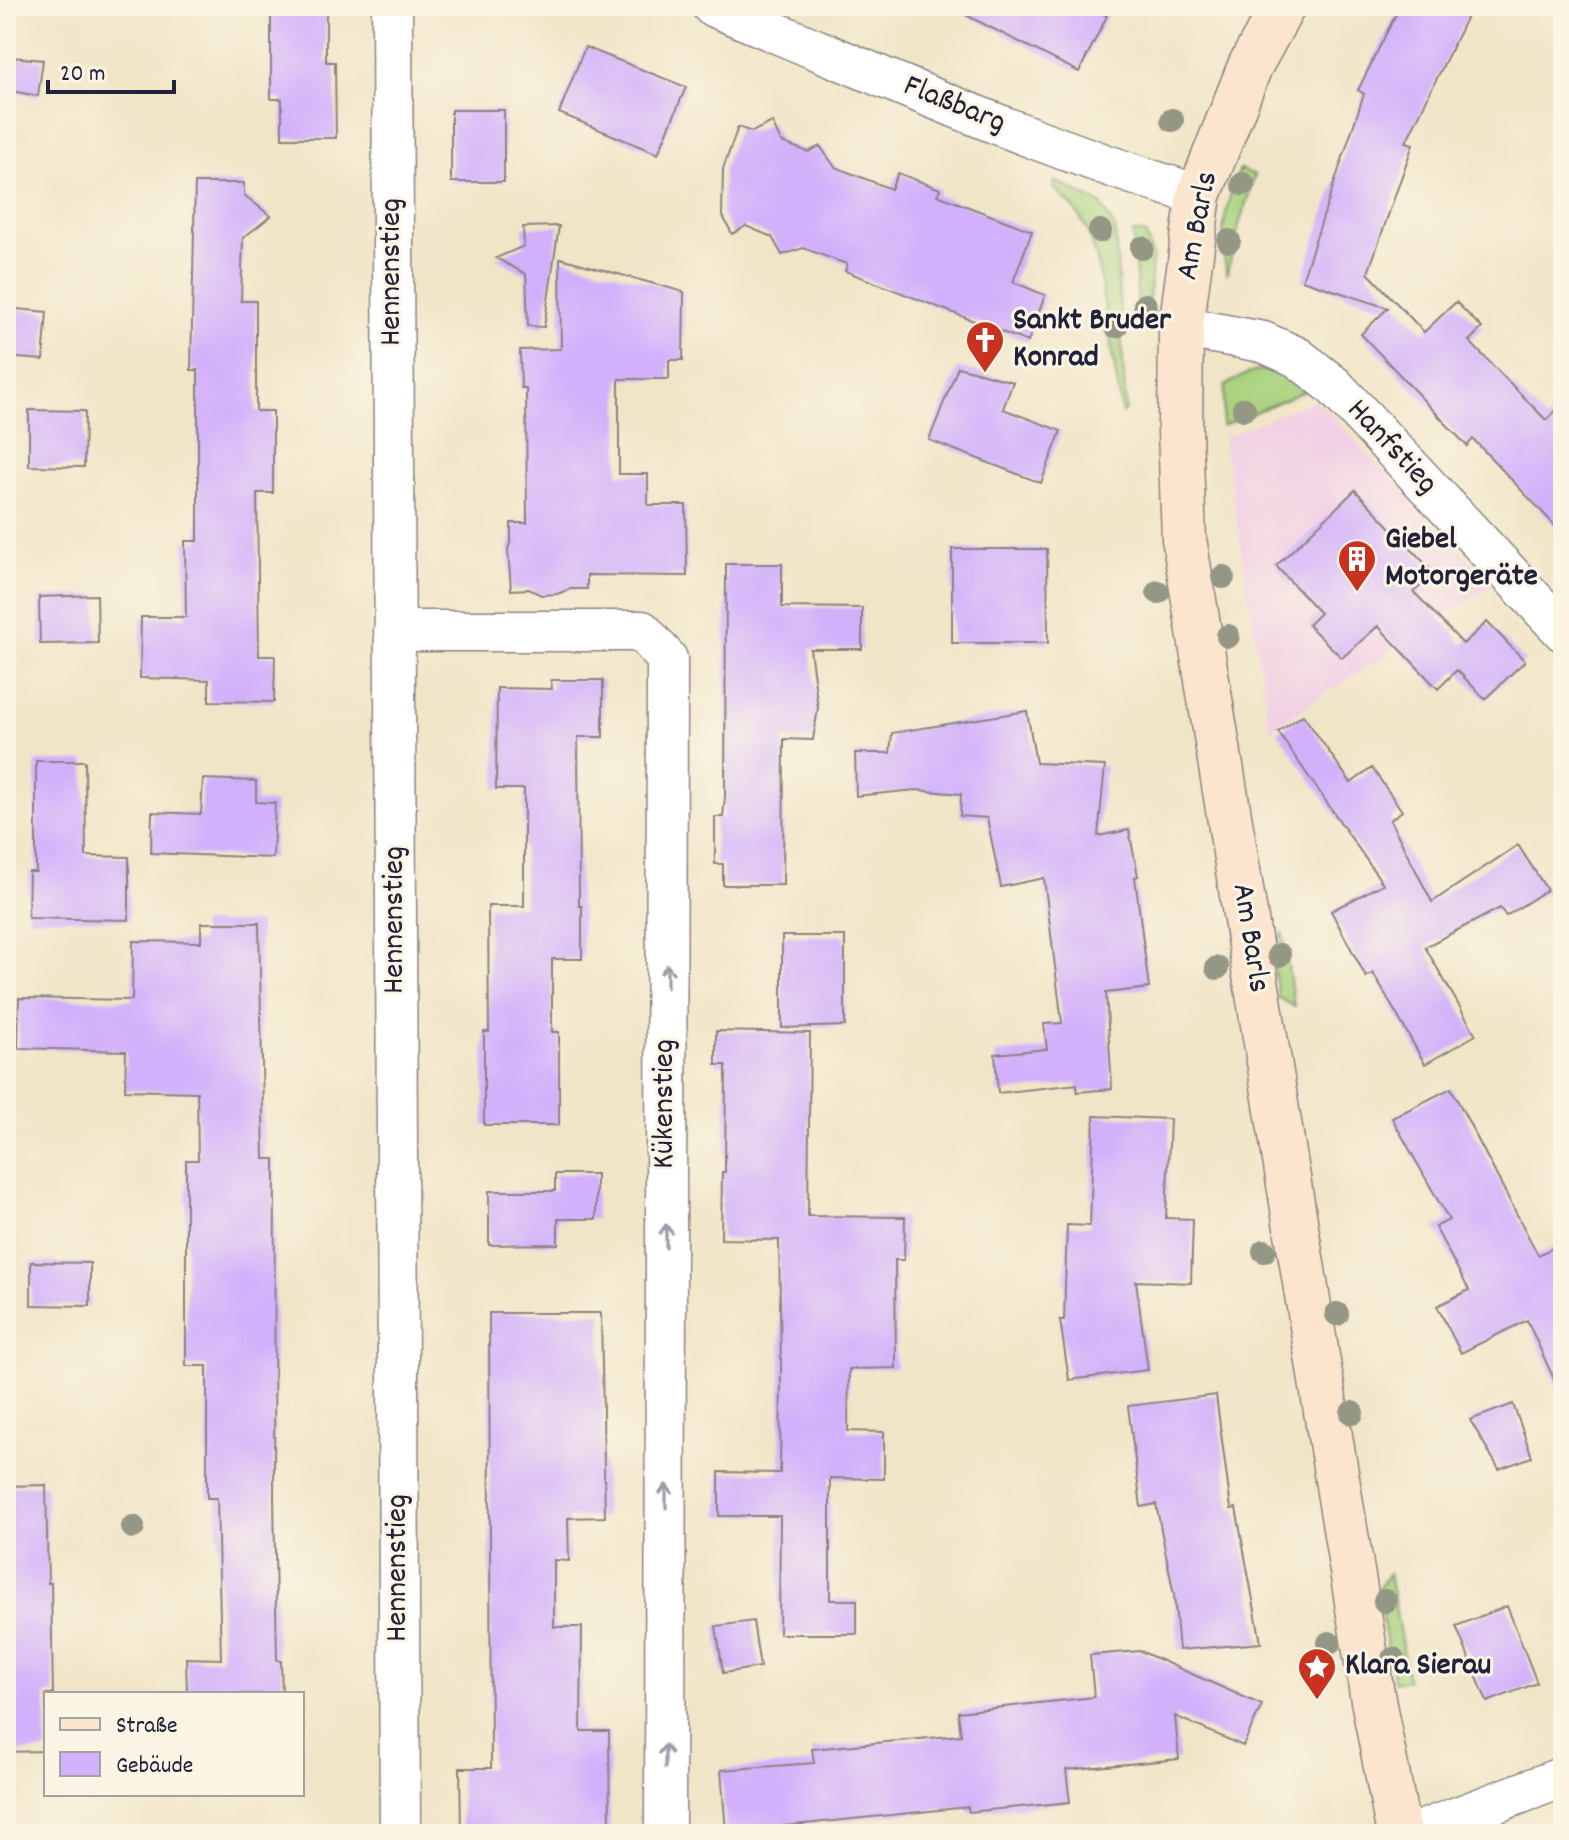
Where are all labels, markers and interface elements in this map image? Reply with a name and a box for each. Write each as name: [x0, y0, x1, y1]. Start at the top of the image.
scale bar: [48, 44, 174, 94]
text: 20 m: [60, 58, 106, 92]
street label: Flaßbarg: [896, 65, 1012, 147]
street label: Am Barls: [1166, 168, 1232, 284]
street label: Hennenstieg: [370, 198, 416, 346]
place label: Sankt Bruder Konrad: [1013, 299, 1172, 382]
church icon: Sankt Bruder Konrad: [964, 319, 1006, 374]
street label: Hanfstieg: [1334, 390, 1448, 506]
place label: Giebel Motorgeräte: [1385, 518, 1538, 601]
building icon: Giebel Motorgeräte: [1336, 538, 1378, 593]
street label: Hennenstieg: [373, 846, 419, 994]
street label: Am Barls: [1218, 880, 1280, 996]
one-way arrow: [659, 963, 675, 990]
street label: Kükenstieg: [643, 1039, 689, 1169]
one-way arrow: [658, 1223, 674, 1250]
one-way arrow: [658, 1483, 674, 1510]
street label: Hennenstieg: [376, 1494, 422, 1642]
place label: Klara Sierau: [1345, 1644, 1491, 1690]
place icon: Klara Sierau: [1296, 1646, 1338, 1701]
legend: [44, 1692, 304, 1796]
text: Straße: [116, 1710, 178, 1744]
one-way arrow: [657, 1743, 673, 1770]
text: Gebäude: [116, 1750, 193, 1784]

